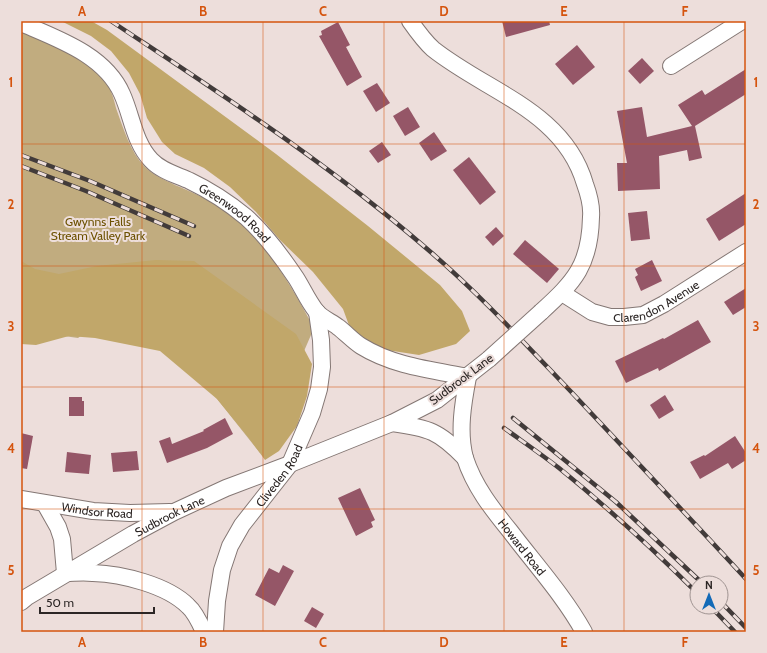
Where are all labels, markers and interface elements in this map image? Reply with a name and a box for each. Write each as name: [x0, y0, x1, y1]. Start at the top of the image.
text: A: [78, 3, 87, 19]
text: B: [199, 3, 207, 19]
text: C: [319, 3, 327, 19]
text: D: [439, 3, 449, 19]
text: E: [560, 3, 568, 19]
text: F: [682, 3, 689, 19]
text: 1: [9, 74, 13, 90]
text: 1: [754, 74, 758, 90]
street label: Greenwood Road: [196, 179, 274, 245]
text: 2: [8, 196, 15, 212]
text: 2: [753, 196, 760, 212]
park label: Gwynns Falls Stream Valley Park: [51, 214, 146, 243]
street label: Clarendon Avenue: [613, 276, 702, 325]
text: 3: [7, 318, 15, 334]
text: 3: [752, 318, 760, 334]
street label: Sudbrook Lane: [426, 350, 496, 408]
text: 4: [7, 440, 15, 456]
text: 4: [752, 440, 760, 456]
street label: Cliveden Road: [252, 442, 305, 510]
street label: Sudbrook Lane: [132, 492, 207, 539]
street label: Windsor Road: [61, 498, 133, 521]
street label: Howard Road: [495, 515, 549, 578]
text: 5: [8, 562, 15, 578]
text: 5: [753, 562, 760, 578]
north arrow: [689, 575, 729, 615]
text: N: [705, 578, 713, 592]
scale bar: [40, 589, 154, 615]
text: 50 m: [46, 595, 74, 610]
text: A: [78, 634, 87, 650]
text: B: [199, 634, 207, 650]
text: C: [319, 634, 327, 650]
text: D: [439, 634, 449, 650]
text: E: [560, 634, 568, 650]
text: F: [682, 634, 689, 650]

